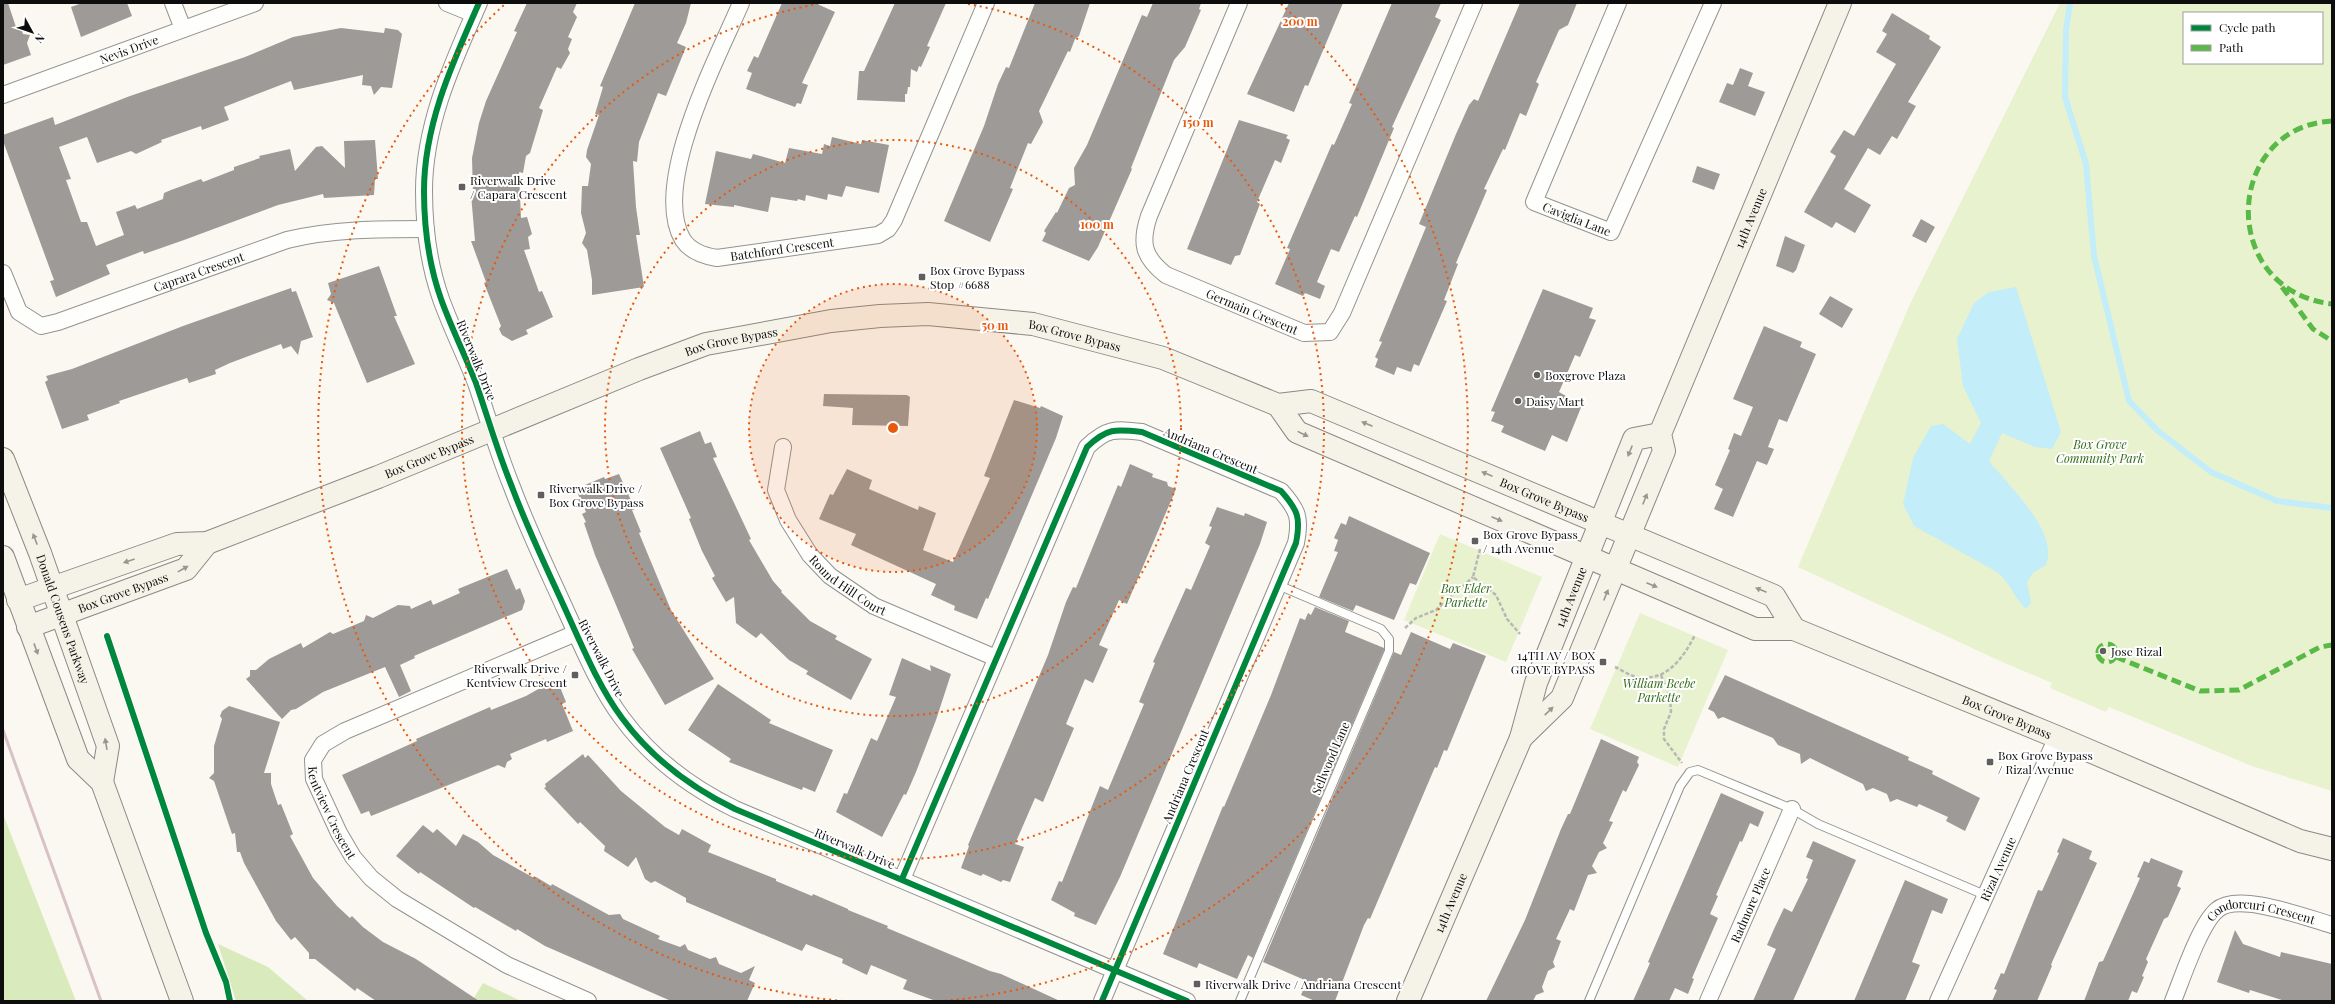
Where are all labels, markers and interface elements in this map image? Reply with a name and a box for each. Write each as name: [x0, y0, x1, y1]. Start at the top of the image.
north arrow: [12, 12, 52, 52]
legend: [2183, 12, 2323, 64]
text: 200 m: [1282, 13, 1318, 29]
text: Cycle path: [2219, 19, 2276, 35]
text: N: [32, 31, 48, 47]
street label: Nevis Drive: [97, 31, 160, 67]
text: Path: [2219, 39, 2243, 55]
text: 150 m: [1182, 114, 1214, 130]
place label: Riverwalk Drive / Capara Crescent: [470, 172, 568, 202]
marker: Riverwalk Drive / Capara Crescent: [457, 182, 467, 192]
street label: 14th Avenue: [1730, 185, 1770, 251]
street label: Caviglia Lane: [1540, 198, 1613, 239]
text: 100 m: [1080, 216, 1114, 232]
street label: Batchford Crescent: [729, 233, 835, 264]
street label: Caprara Crescent: [151, 248, 247, 295]
place label: Box Grove Bypass Stop #6688: [930, 262, 1025, 292]
marker: Box Grove Bypass Stop #6688: [917, 272, 927, 282]
street label: Germain Crescent: [1204, 285, 1301, 338]
street label: Box Grove Bypass: [1028, 316, 1123, 355]
street label: Riverwalk Drive: [454, 317, 500, 403]
text: 50 m: [982, 317, 1009, 333]
street label: Box Grove Bypass: [682, 323, 779, 359]
place label: Boxgrove Plaza: [1545, 367, 1626, 383]
marker: Boxgrove Plaza: [1532, 370, 1542, 380]
place label: Daisy Mart: [1526, 393, 1585, 409]
marker: Daisy Mart: [1513, 396, 1523, 406]
centre of rings: [886, 421, 900, 435]
one-way arrow: [1361, 421, 1372, 427]
street label: Andriana Crescent: [1161, 423, 1261, 477]
street label: Box Grove Bypass: [382, 430, 476, 481]
one-way arrow: [1297, 431, 1309, 437]
park label: Box Grove Community Park: [2056, 436, 2144, 466]
one-way arrow: [1626, 445, 1632, 457]
one-way arrow: [1481, 471, 1492, 477]
street label: Box Grove Bypass: [1498, 474, 1591, 525]
place label: Riverwalk Drive / Box Grove Bypass: [549, 480, 644, 510]
marker: Riverwalk Drive / Box Grove Bypass: [536, 490, 546, 500]
one-way arrow: [1643, 492, 1649, 504]
one-way arrow: [1492, 517, 1504, 523]
place label: Box Grove Bypass / 14th Avenue: [1483, 526, 1578, 556]
one-way arrow: [31, 532, 37, 544]
marker: Box Grove Bypass / 14th Avenue: [1470, 536, 1480, 546]
street label: Round Hill Court: [806, 551, 890, 619]
street label: Donald Cousens Parkway: [33, 552, 93, 686]
one-way arrow: [122, 558, 134, 564]
street label: 14th Avenue: [1551, 564, 1590, 630]
one-way arrow: [177, 566, 189, 572]
street label: Box Grove Bypass: [75, 568, 170, 616]
park label: Box Elder Parkette: [1440, 580, 1492, 610]
one-way arrow: [1647, 582, 1658, 588]
one-way arrow: [1754, 587, 1766, 593]
one-way arrow: [1603, 590, 1609, 601]
street label: Riverwalk Drive: [575, 616, 629, 700]
place label: Jose Rizal: [2110, 643, 2163, 659]
one-way arrow: [34, 644, 40, 656]
marker: Jose Rizal: [2098, 646, 2108, 656]
place label: 14TH AV / BOX GROVE BYPASS: [1511, 647, 1595, 677]
marker: 14TH AV / BOX GROVE BYPASS: [1598, 657, 1608, 667]
place label: Riverwalk Drive / Kentview Crescent: [466, 660, 568, 690]
marker: Riverwalk Drive / Kentview Crescent: [570, 670, 580, 680]
park label: William Beebe Parkette: [1622, 675, 1696, 705]
street label: Box Grove Bypass: [1960, 691, 2054, 742]
one-way arrow: [1544, 706, 1554, 715]
street label: Sellwood Lane: [1307, 719, 1353, 797]
street label: Andriana Crescent: [1158, 726, 1212, 826]
one-way arrow: [102, 737, 108, 750]
place label: Box Grove Bypass / Rizal Avenue: [1998, 747, 2093, 777]
marker: Box Grove Bypass / Rizal Avenue: [1985, 757, 1995, 767]
street label: Kentview Crescent: [305, 766, 361, 862]
street label: Riverwalk Drive: [812, 824, 898, 872]
street label: Rizal Avenue: [1976, 834, 2019, 903]
street label: Radmore Place: [1727, 865, 1774, 945]
street label: 14th Avenue: [1430, 870, 1470, 935]
text: Condorcuri Crescent: [2202, 895, 2318, 928]
street label: Condorcuri Crescent: [2206, 915, 2320, 931]
place label: Riverwalk Drive / Andriana Crescent: [1205, 976, 1402, 992]
marker: Riverwalk Drive / Andriana Crescent: [1192, 979, 1202, 989]

